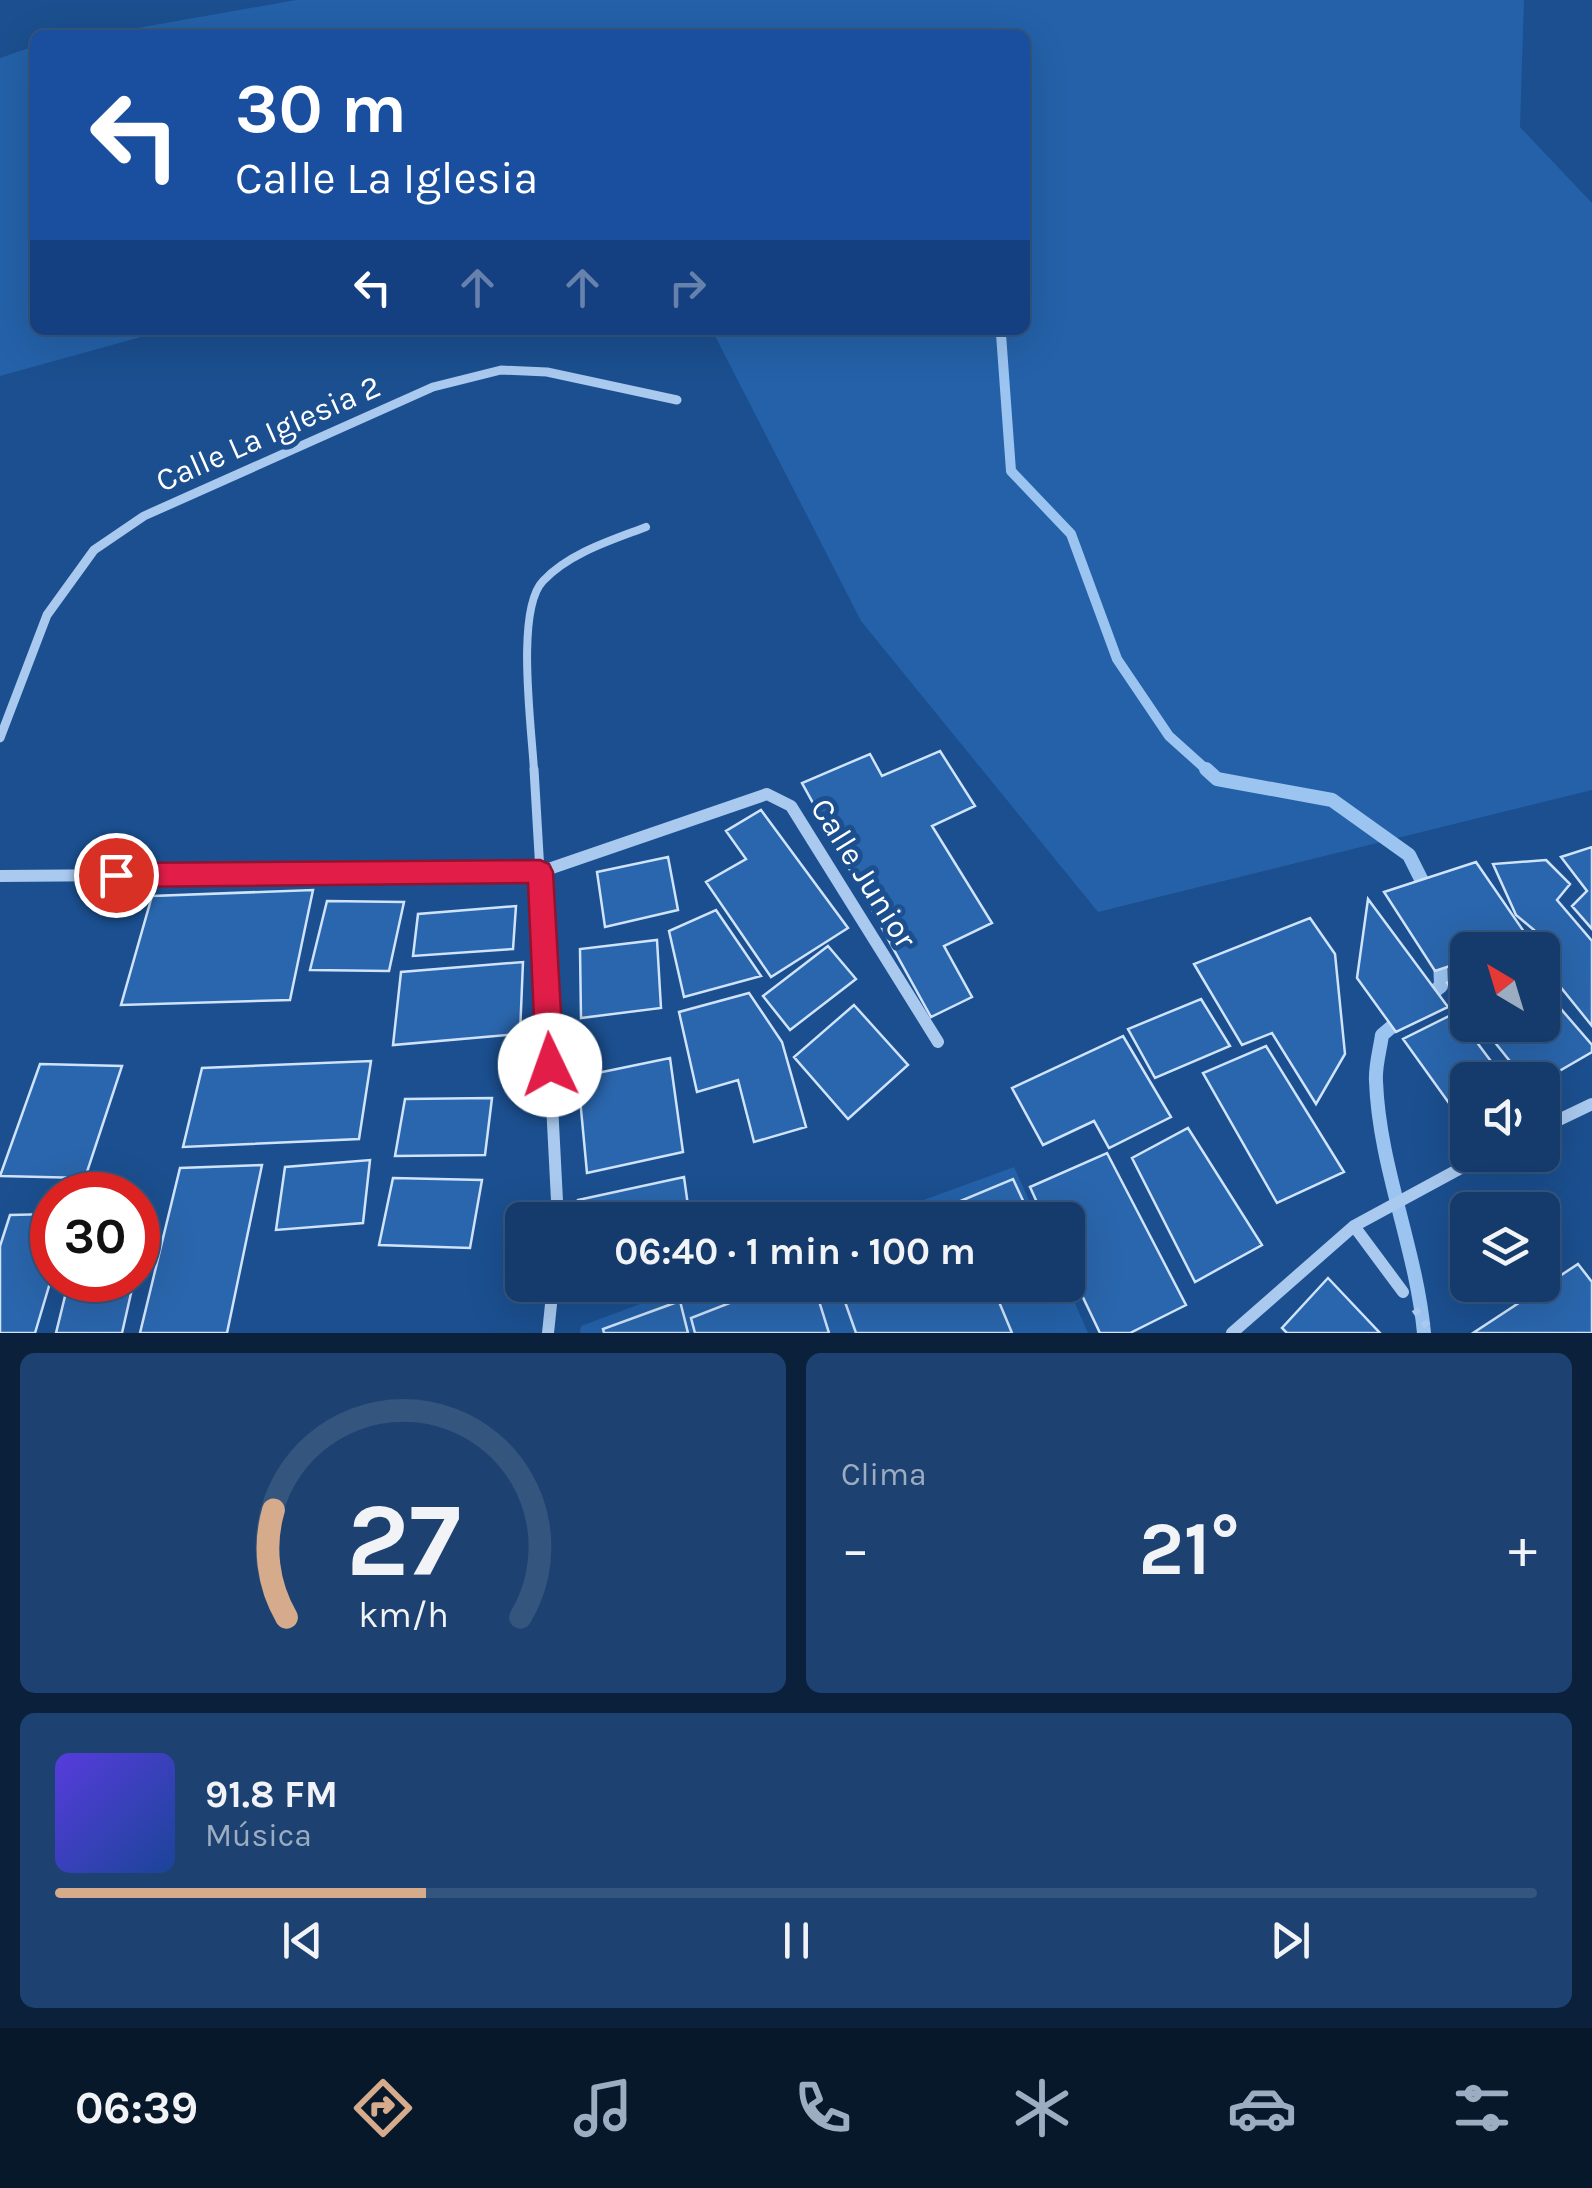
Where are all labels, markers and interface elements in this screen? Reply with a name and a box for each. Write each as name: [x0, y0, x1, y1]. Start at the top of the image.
text: 30 m: [235, 68, 407, 150]
icon: left: [70, 70, 200, 200]
text: Calle La Iglesia: [235, 152, 538, 204]
icon: left: [345, 260, 400, 315]
icon: ahead: [450, 260, 505, 315]
icon: ahead: [555, 260, 610, 315]
icon: right: [660, 260, 715, 315]
street label: Calle La Iglesia 2: [150, 367, 386, 500]
street label: Calle Junior: [803, 792, 924, 955]
pin: [74, 833, 159, 918]
icon: arrive: [89, 848, 144, 903]
north arrow: [1450, 932, 1560, 1042]
map controls: [1450, 932, 1560, 1302]
position arrow: [498, 1013, 602, 1117]
button: sound: [1450, 1062, 1560, 1172]
speed limit sign: 30: [30, 1172, 160, 1302]
button: layers: [1450, 1192, 1560, 1302]
text: 06:40 · 1 min · 100 m: [614, 1229, 976, 1274]
text: Clima: [841, 1456, 927, 1493]
text: 27: [346, 1480, 460, 1601]
text: 21°: [1138, 1505, 1240, 1593]
text: −: [841, 1517, 870, 1581]
text: +: [1508, 1517, 1537, 1581]
text: km/h: [358, 1594, 448, 1636]
text: 91.8 FM: [205, 1772, 338, 1817]
text: Música: [205, 1817, 312, 1854]
icon: previous: [275, 1913, 330, 1968]
icon: pause: [769, 1913, 824, 1968]
icon: next: [1263, 1913, 1318, 1968]
icon: directions: [348, 2073, 418, 2143]
icon: music: [568, 2073, 638, 2143]
icon: phone: [788, 2073, 858, 2143]
icon: climate: [1007, 2073, 1077, 2143]
icon: car: [1227, 2073, 1297, 2143]
icon: filters: [1447, 2073, 1517, 2143]
text: 06:39: [75, 2082, 198, 2134]

